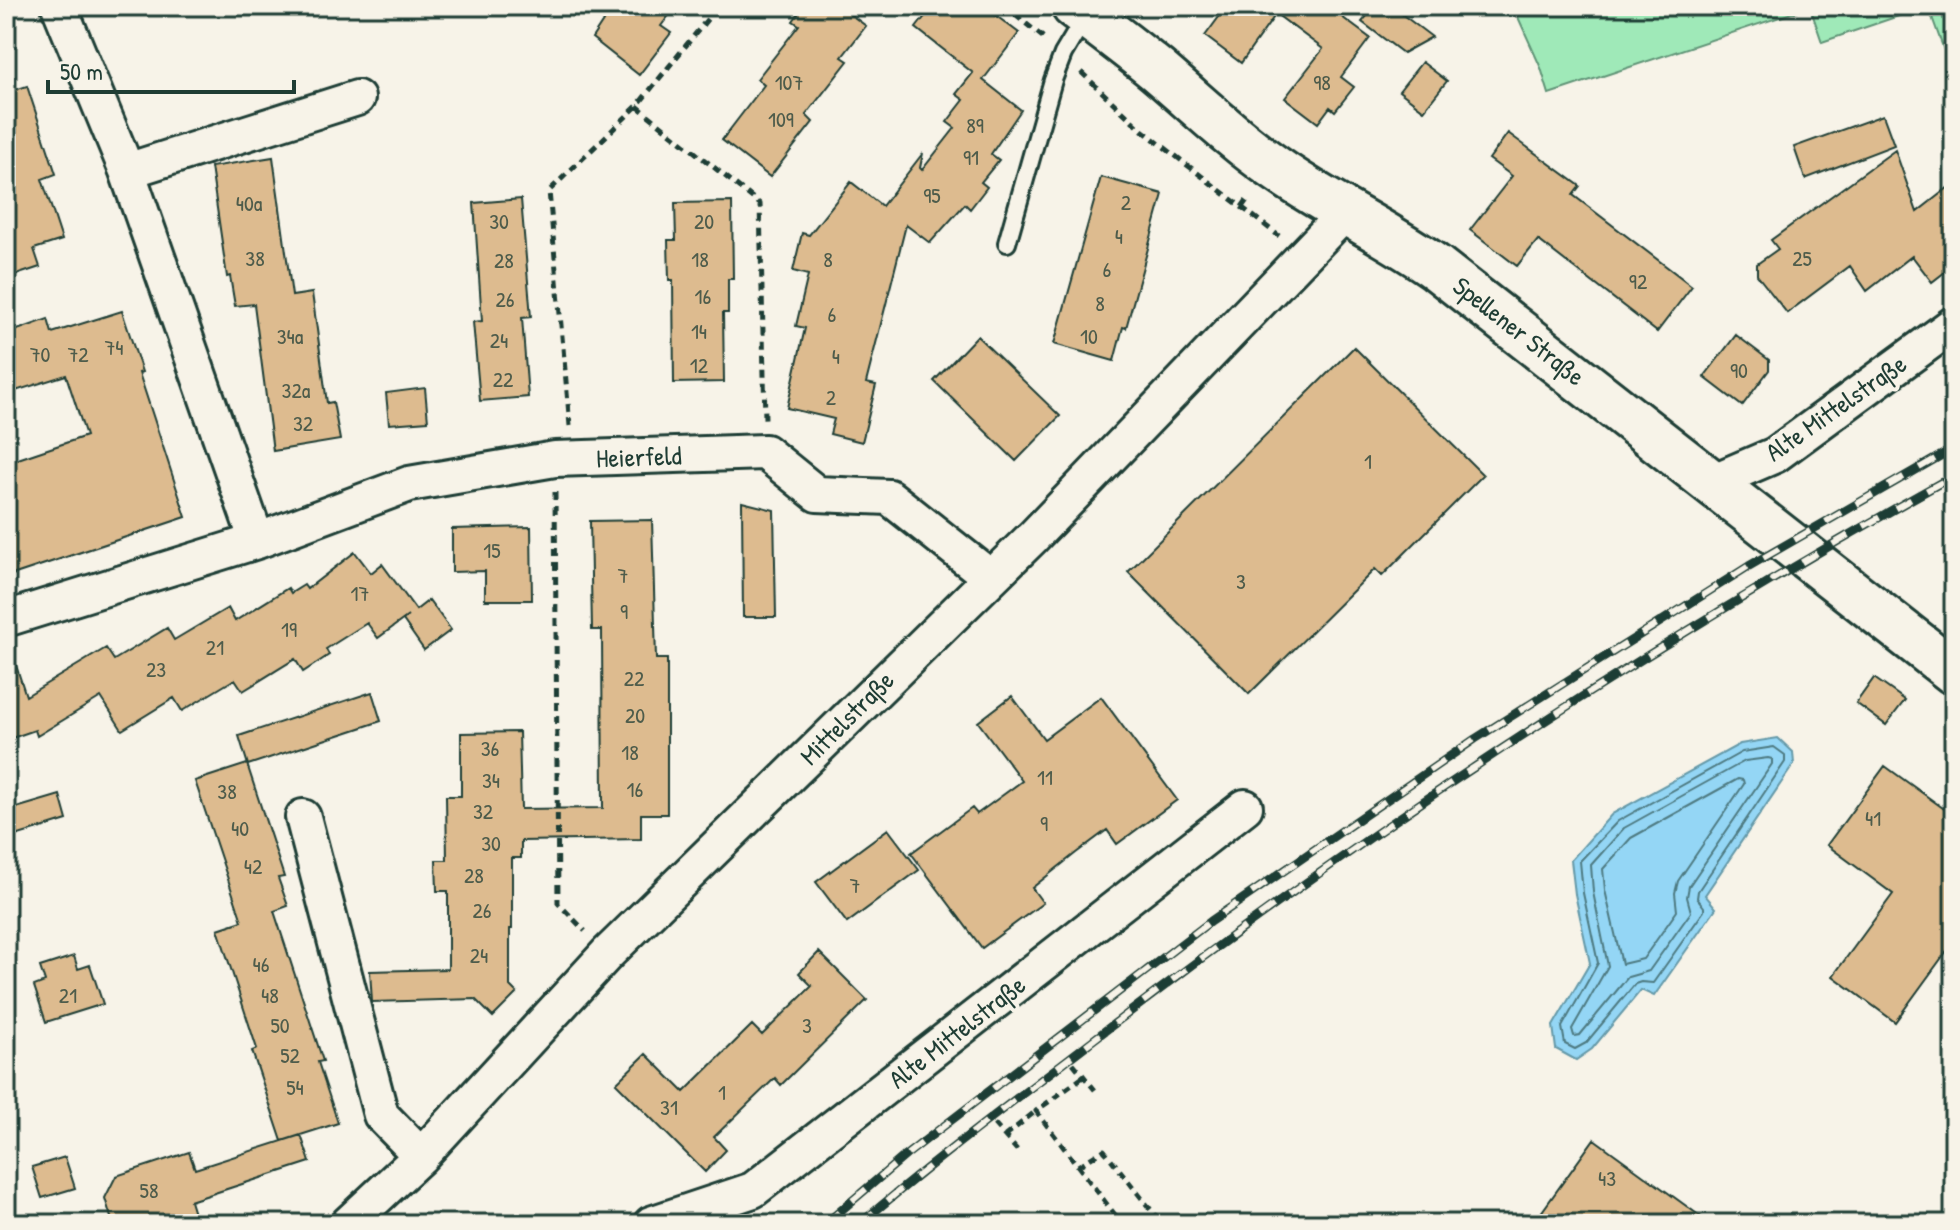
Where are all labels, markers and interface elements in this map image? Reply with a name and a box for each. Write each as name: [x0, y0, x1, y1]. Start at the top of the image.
scale bar: [48, 44, 294, 94]
text: 50 m: [60, 55, 103, 87]
house number: 107: [775, 67, 803, 97]
house number: 98: [1313, 67, 1331, 97]
house number: 109: [768, 104, 794, 134]
house number: 89: [966, 110, 984, 140]
house number: 91: [963, 142, 979, 172]
house number: 95: [923, 180, 941, 210]
house number: 2: [1121, 187, 1132, 217]
house number: 40a: [236, 188, 263, 218]
house number: 30: [489, 206, 509, 236]
house number: 20: [694, 206, 714, 236]
house number: 4: [1115, 221, 1123, 251]
house number: 38: [245, 243, 265, 273]
house number: 25: [1792, 243, 1812, 273]
house number: 18: [691, 244, 709, 274]
house number: 8: [823, 244, 833, 274]
house number: 28: [494, 245, 514, 275]
house number: 6: [1103, 254, 1112, 284]
house number: 92: [1629, 266, 1648, 296]
street label: Spellener Straße: [1446, 268, 1592, 393]
house number: 16: [695, 281, 712, 311]
house number: 26: [495, 284, 515, 314]
house number: 8: [1095, 288, 1105, 318]
house number: 6: [828, 299, 837, 329]
house number: 14: [691, 316, 707, 346]
house number: 34a: [277, 321, 304, 351]
house number: 10: [1080, 321, 1098, 351]
house number: 24: [490, 325, 508, 355]
house number: 74: [104, 332, 124, 362]
house number: 70: [30, 339, 51, 369]
house number: 72: [67, 339, 89, 369]
house number: 4: [832, 341, 840, 371]
street label: Alte Mittelstraße: [1758, 346, 1913, 469]
house number: 12: [690, 350, 709, 380]
house number: 90: [1730, 355, 1748, 385]
house number: 22: [493, 364, 514, 394]
house number: 32a: [282, 375, 311, 405]
house number: 2: [826, 382, 837, 412]
house number: 32: [293, 408, 314, 438]
street label: Heierfeld: [596, 438, 682, 475]
house number: 1: [1364, 446, 1372, 476]
house number: 15: [483, 535, 501, 565]
house number: 7: [618, 560, 628, 590]
house number: 3: [1236, 566, 1246, 596]
house number: 17: [351, 578, 369, 608]
house number: 9: [620, 596, 628, 626]
house number: 19: [281, 614, 297, 644]
house number: 21: [206, 632, 224, 662]
house number: 23: [146, 654, 166, 684]
house number: 22: [624, 663, 645, 693]
street label: Mittelstraße: [792, 663, 901, 772]
house number: 20: [625, 700, 645, 730]
house number: 36: [481, 733, 500, 763]
house number: 18: [621, 737, 639, 767]
house number: 11: [1037, 762, 1053, 792]
house number: 34: [482, 765, 500, 795]
house number: 16: [627, 774, 644, 804]
house number: 38: [217, 776, 237, 806]
house number: 32: [473, 796, 494, 826]
house number: 41: [1865, 803, 1881, 833]
house number: 9: [1040, 808, 1048, 838]
house number: 40: [231, 813, 249, 843]
house number: 30: [481, 828, 501, 858]
house number: 42: [244, 851, 263, 881]
house number: 28: [464, 860, 484, 890]
house number: 7: [850, 870, 860, 900]
house number: 26: [472, 895, 492, 925]
house number: 24: [470, 940, 488, 970]
house number: 46: [252, 949, 270, 979]
street label: Alte Mittelstraße: [881, 967, 1032, 1096]
house number: 21: [59, 980, 77, 1010]
house number: 48: [261, 980, 279, 1010]
house number: 50: [270, 1010, 290, 1040]
house number: 3: [802, 1010, 812, 1040]
house number: 52: [280, 1040, 301, 1070]
house number: 54: [286, 1072, 304, 1102]
house number: 1: [718, 1077, 726, 1107]
house number: 31: [660, 1092, 678, 1122]
house number: 43: [1598, 1163, 1616, 1193]
house number: 58: [140, 1175, 158, 1205]

